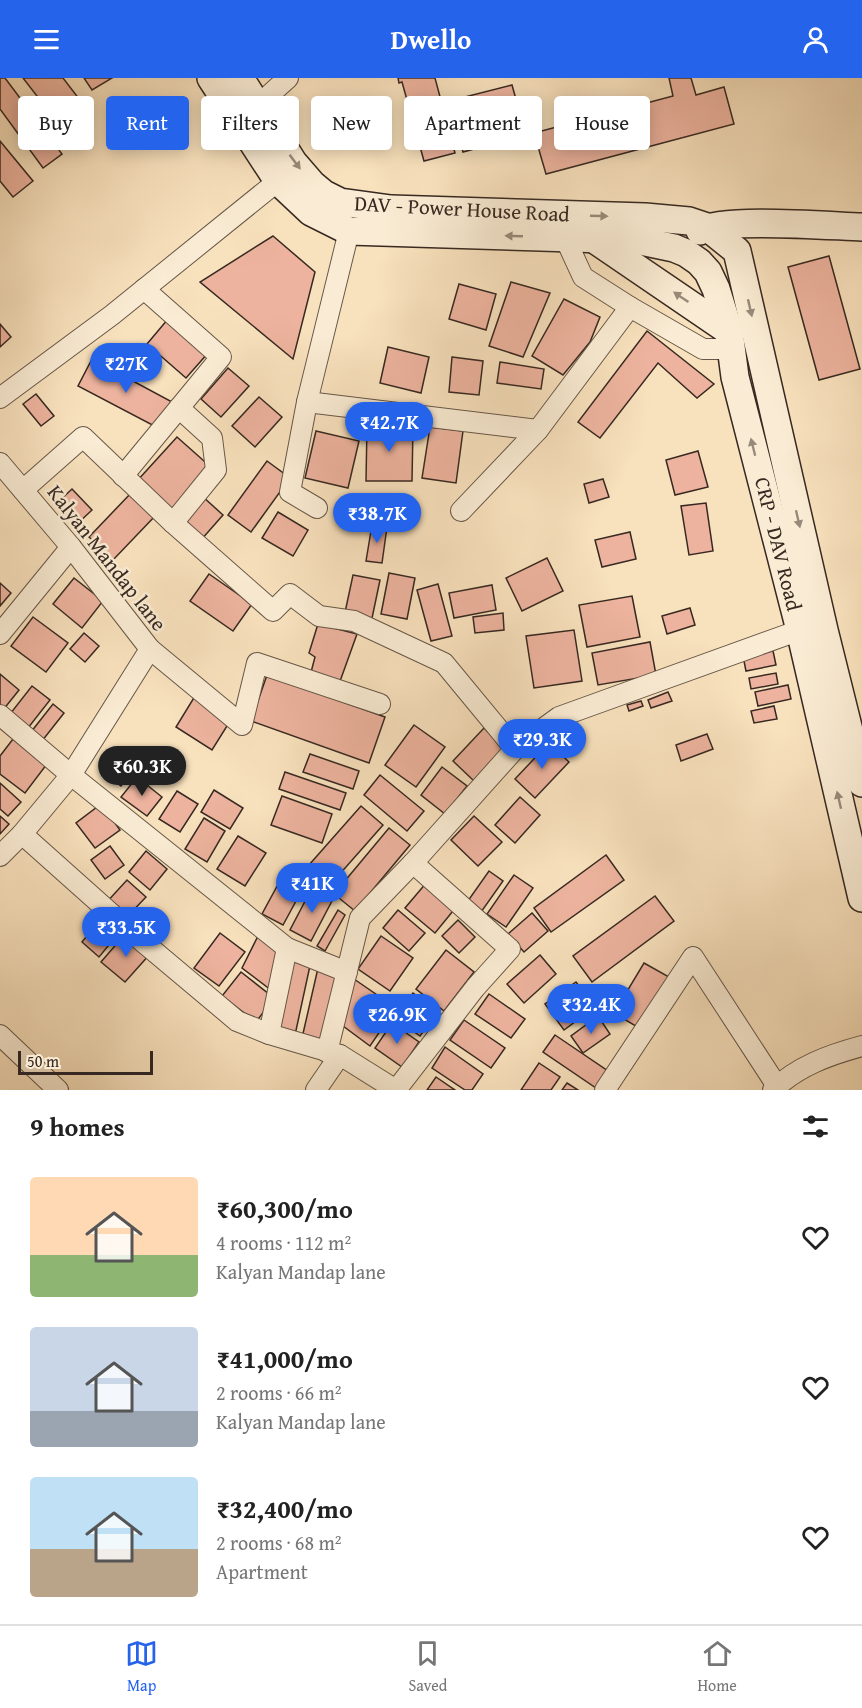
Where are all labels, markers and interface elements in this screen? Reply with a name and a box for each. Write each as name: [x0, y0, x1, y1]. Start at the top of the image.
text: Dwello: [391, 19, 471, 59]
icon: menu: [30, 23, 63, 56]
icon: person: [799, 23, 832, 56]
chip: Buy: [18, 96, 94, 150]
chip: Rent: [106, 96, 189, 150]
chip: Filters: [201, 96, 299, 150]
chip: New: [311, 96, 392, 150]
chip: Apartment: [404, 96, 542, 150]
chip: House: [554, 96, 650, 150]
one-way arrow: [288, 154, 301, 170]
street label: DAV - Power House Road: [354, 187, 571, 230]
one-way arrow: [590, 211, 609, 220]
one-way arrow: [505, 232, 524, 241]
one-way arrow: [673, 292, 689, 303]
one-way arrow: [745, 299, 755, 318]
pin: ₹27K: [90, 343, 162, 394]
text: ₹27K: [104, 348, 148, 377]
pin: ₹42.7K: [340, 402, 438, 453]
text: ₹42.7K: [359, 407, 419, 436]
one-way arrow: [748, 438, 758, 456]
street label: CRP - DAV Road: [747, 474, 810, 615]
street label: Kalyan Mandap lane: [40, 478, 175, 638]
pin: ₹38.7K: [328, 493, 426, 544]
text: ₹38.7K: [347, 498, 407, 527]
one-way arrow: [794, 510, 803, 529]
pin: ₹29.3K: [493, 719, 591, 770]
text: ₹29.3K: [512, 724, 572, 753]
pin: ₹60.3K: [93, 746, 191, 797]
text: ₹60.3K: [112, 751, 172, 780]
one-way arrow: [834, 791, 844, 809]
pin: ₹41K: [276, 863, 348, 914]
text: ₹41K: [290, 868, 334, 897]
pin: ₹33.5K: [77, 907, 175, 958]
text: ₹33.5K: [96, 912, 156, 941]
pin: ₹32.4K: [542, 984, 640, 1035]
text: ₹32.4K: [561, 989, 621, 1018]
pin: ₹26.9K: [348, 994, 446, 1045]
text: ₹26.9K: [367, 999, 427, 1028]
scale bar: [18, 1048, 153, 1076]
text: 50 m: [27, 1049, 59, 1073]
text: 9 homes: [30, 1107, 125, 1146]
icon: filters: [799, 1110, 832, 1143]
text: ₹60,300/mo: [216, 1189, 353, 1228]
icon: home: [78, 1201, 150, 1273]
icon: heart: [799, 1221, 832, 1254]
text: 4 rooms · 112 m²: [216, 1228, 351, 1257]
text: Kalyan Mandap lane: [216, 1257, 386, 1286]
text: ₹41,000/mo: [216, 1339, 353, 1378]
icon: home: [78, 1351, 150, 1423]
icon: heart: [799, 1371, 832, 1404]
text: 2 rooms · 66 m²: [216, 1378, 342, 1407]
text: Kalyan Mandap lane: [216, 1407, 386, 1436]
text: ₹32,400/mo: [216, 1489, 353, 1528]
icon: home: [78, 1501, 150, 1573]
icon: heart: [799, 1521, 832, 1554]
text: 2 rooms · 68 m²: [216, 1528, 342, 1557]
text: Apartment: [216, 1557, 308, 1586]
tab: Map: [125, 1637, 158, 1697]
tab: Saved: [408, 1637, 447, 1697]
tab: Home: [697, 1637, 737, 1697]

